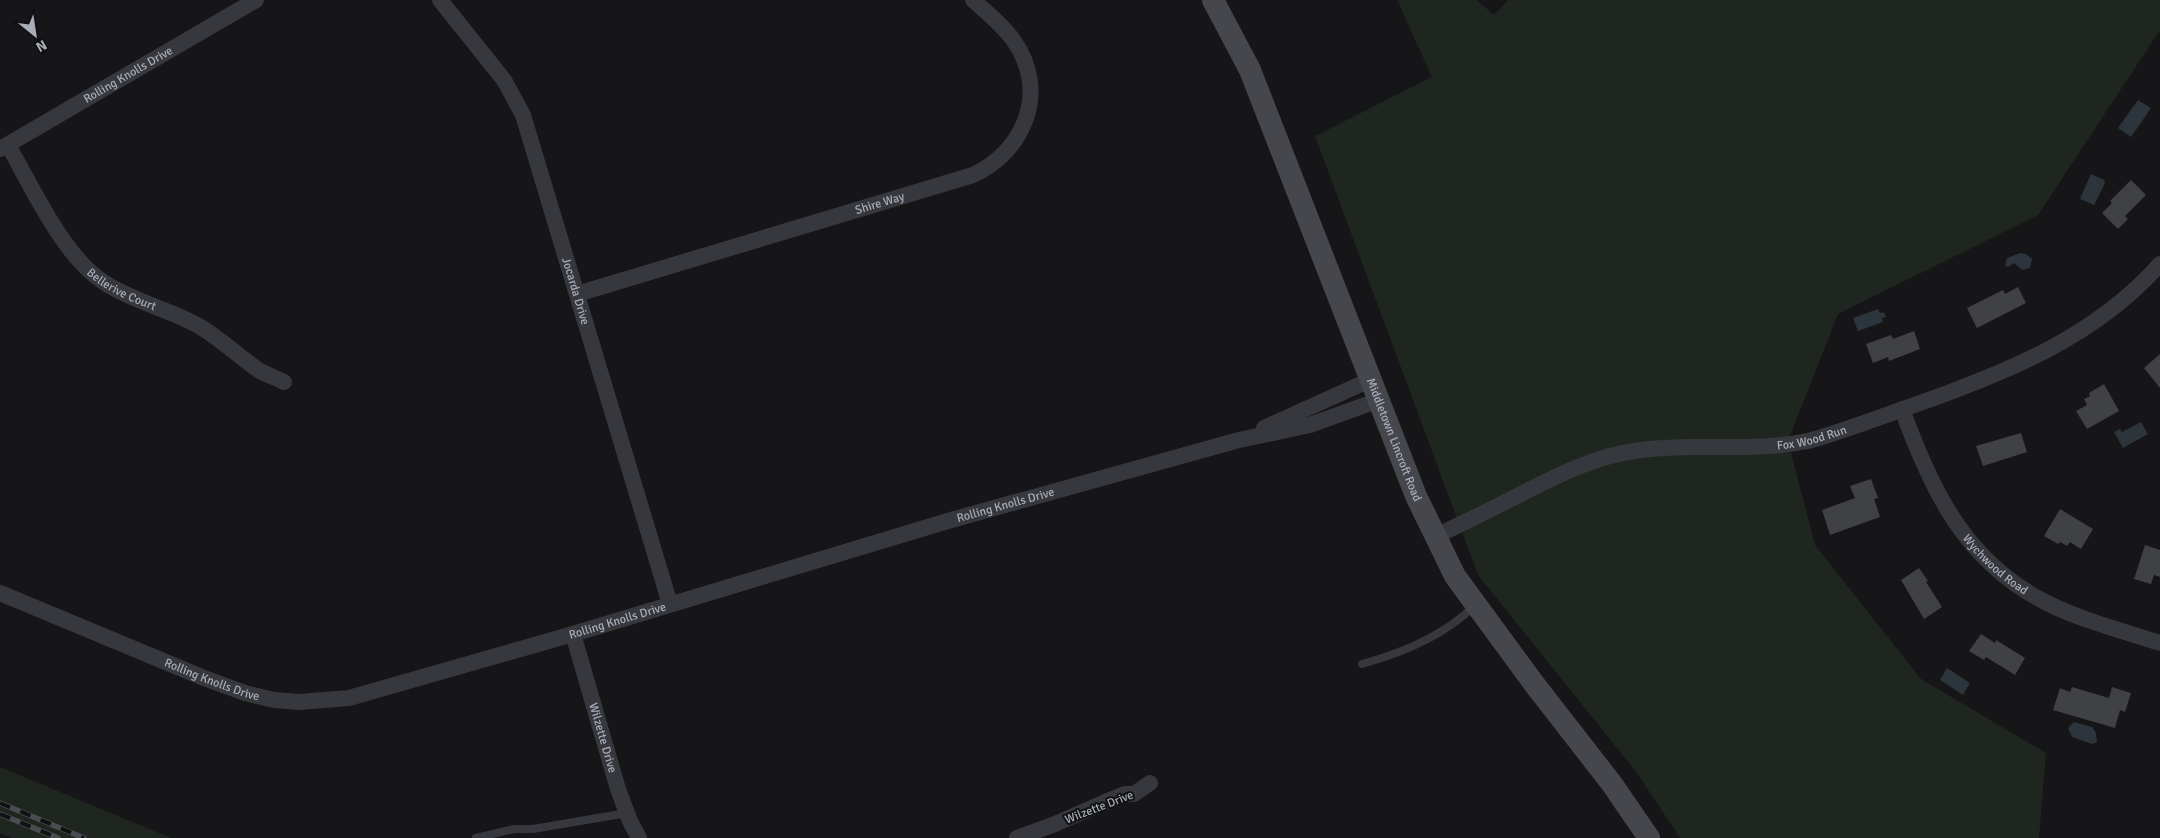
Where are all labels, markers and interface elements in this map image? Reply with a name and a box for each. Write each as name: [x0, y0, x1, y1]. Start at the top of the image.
north arrow: [10, 10, 60, 60]
text: N: [33, 36, 50, 56]
street label: Rolling Knolls Drive: [81, 43, 175, 107]
street label: Shire Way: [853, 189, 907, 218]
street label: Jocarda Drive: [558, 256, 593, 327]
street label: Bellerive Court: [83, 265, 158, 314]
street label: Middletown Lincroft Road: [1363, 376, 1425, 504]
street label: Fox Wood Run: [1776, 422, 1849, 453]
street label: Rolling Knolls Drive: [955, 485, 1056, 526]
street label: Wychwood Road: [1959, 531, 2031, 598]
street label: Rolling Knolls Drive: [567, 599, 668, 643]
street label: Rolling Knolls Drive: [162, 655, 261, 704]
street label: Wilzette Drive: [585, 701, 620, 775]
street label: Wilzette Drive: [1063, 788, 1136, 827]

